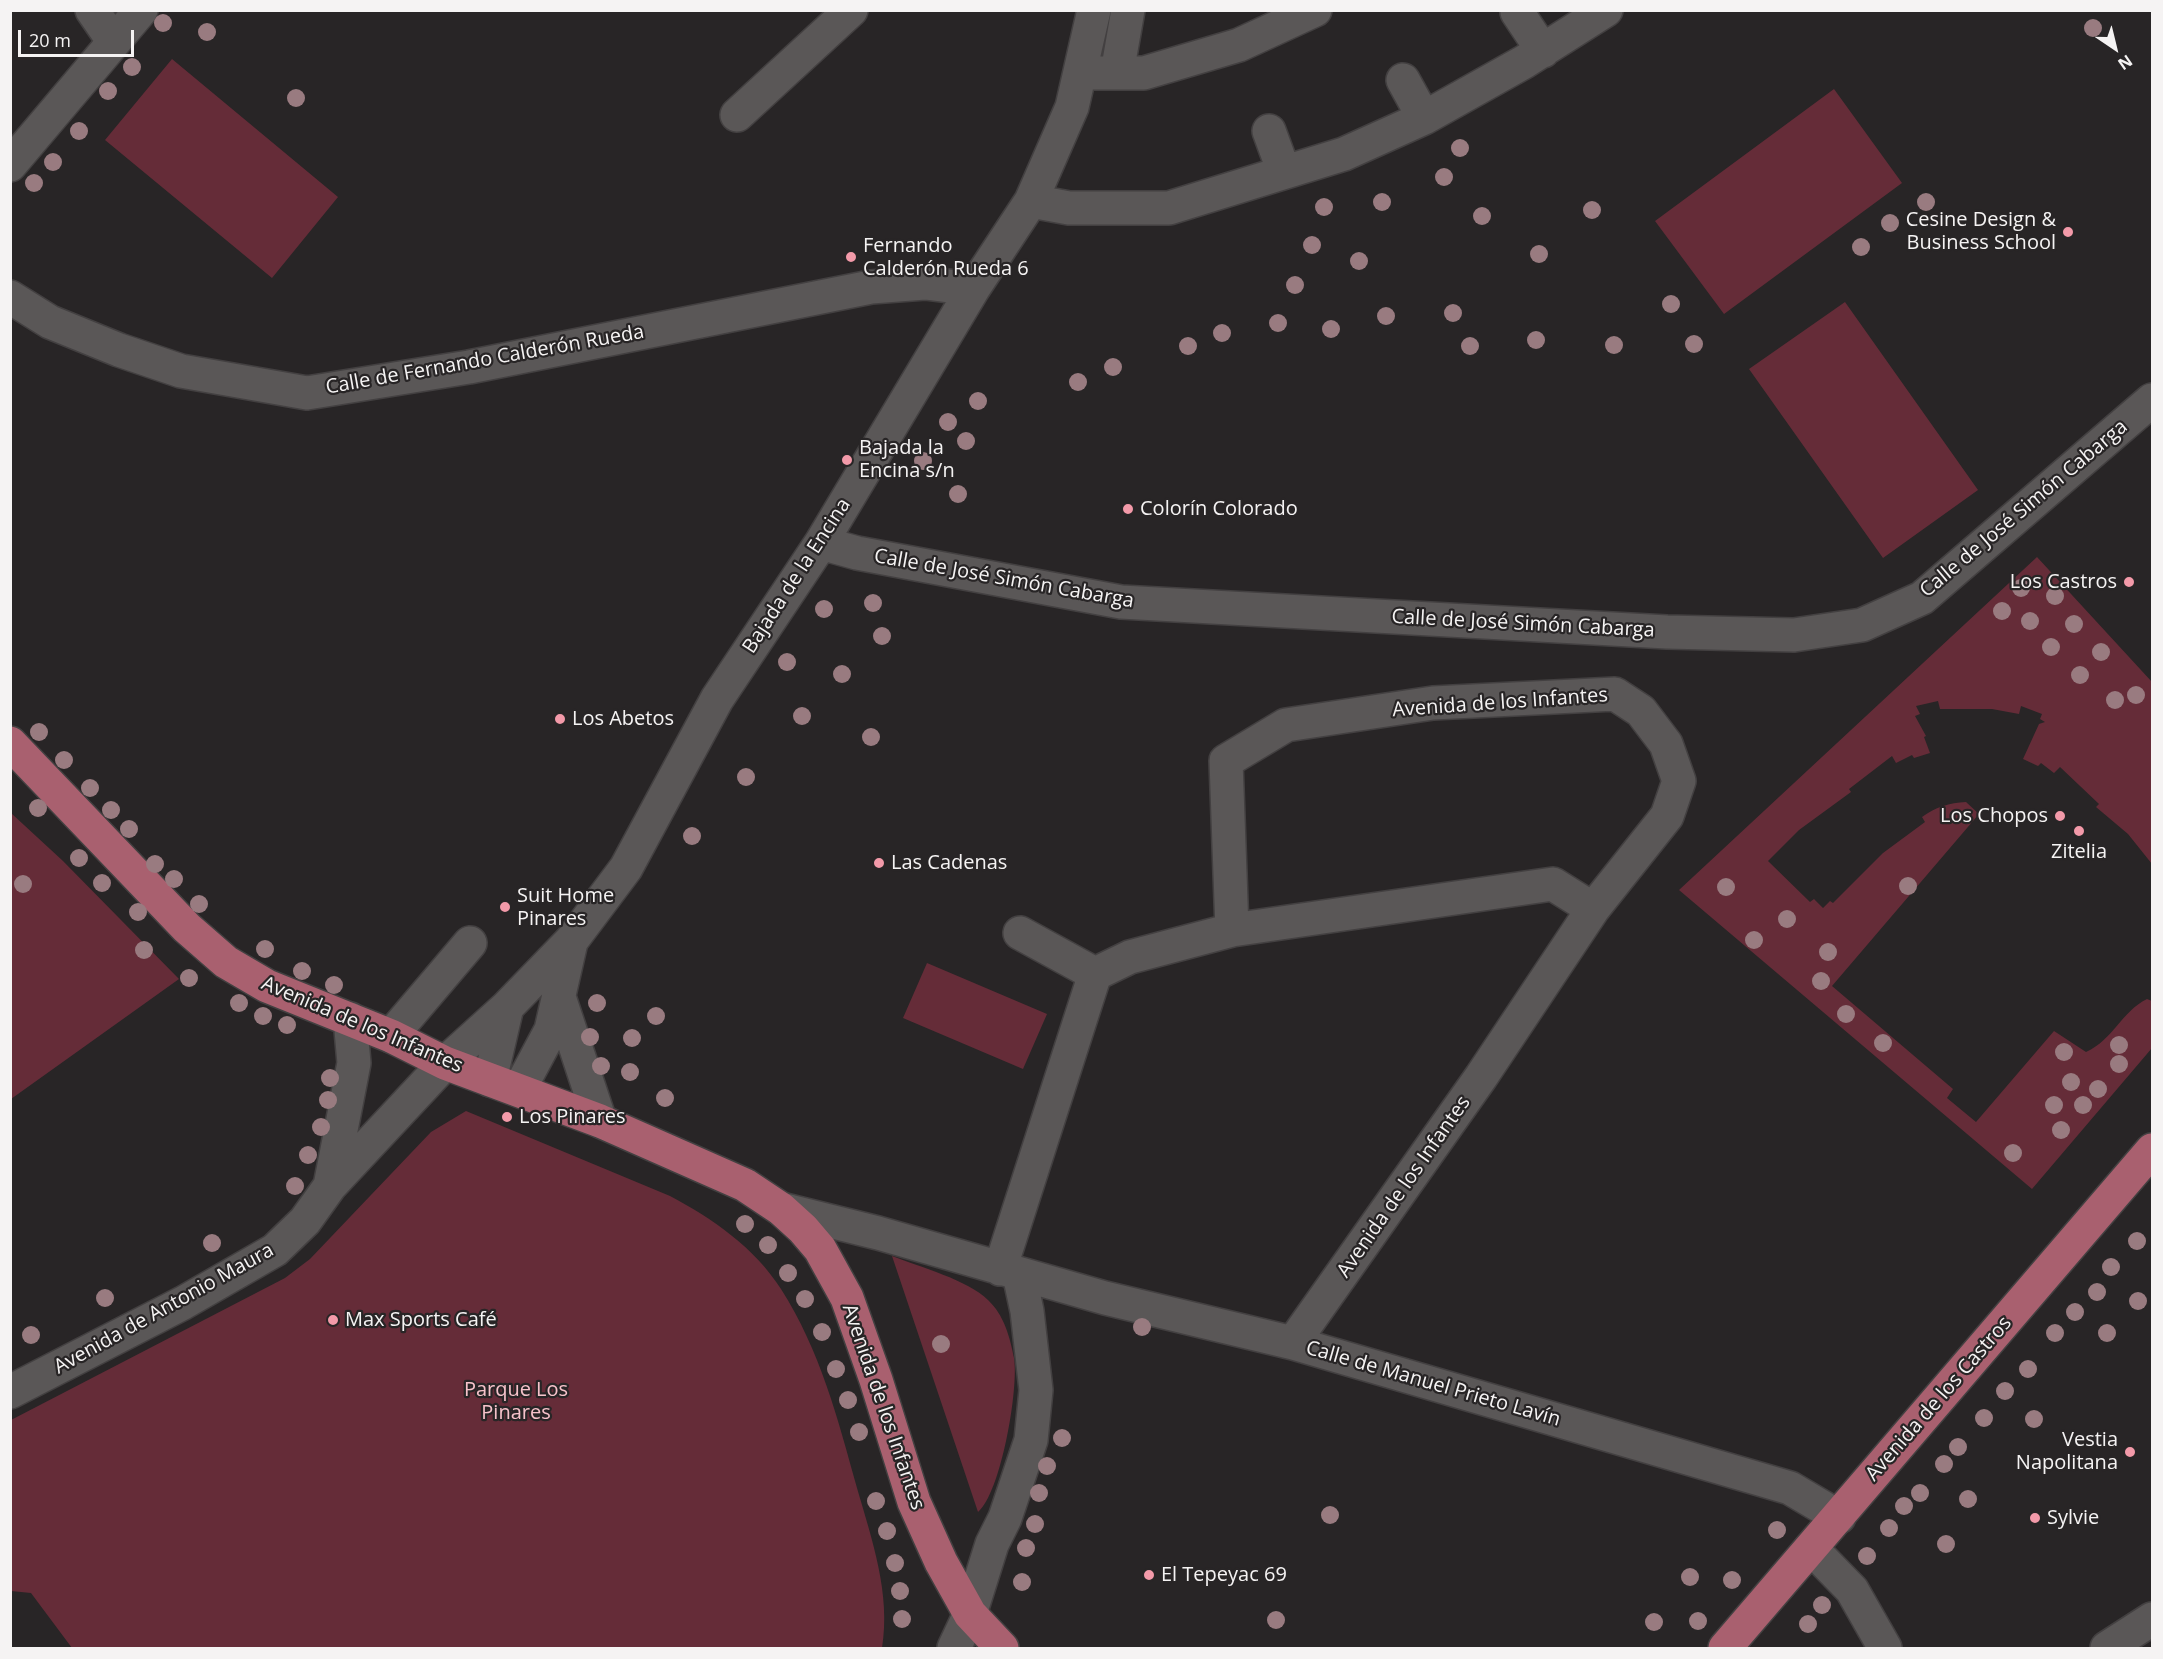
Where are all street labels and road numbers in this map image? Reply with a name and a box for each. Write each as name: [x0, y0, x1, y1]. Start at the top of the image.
street label: Calle de Fernando Calderón Rueda: [324, 320, 646, 400]
street label: Calle de José Simón Cabarga: [1915, 415, 2133, 603]
street label: Bajada de la Encina: [738, 494, 856, 658]
street label: Calle de José Simón Cabarga: [872, 544, 1136, 614]
street label: Calle de José Simón Cabarga: [1391, 605, 1655, 643]
street label: Avenida de los Infantes: [1391, 683, 1609, 723]
street label: Avenida de los Infantes: [258, 972, 466, 1078]
street label: Avenida de los Infantes: [1332, 1092, 1476, 1282]
street label: Avenida de Antonio Maura: [50, 1238, 278, 1380]
street label: Avenida de los Infantes: [836, 1301, 930, 1513]
street label: Avenida de los Castros: [1861, 1312, 2017, 1486]
street label: Calle de Manuel Prieto Lavín: [1303, 1336, 1563, 1432]

